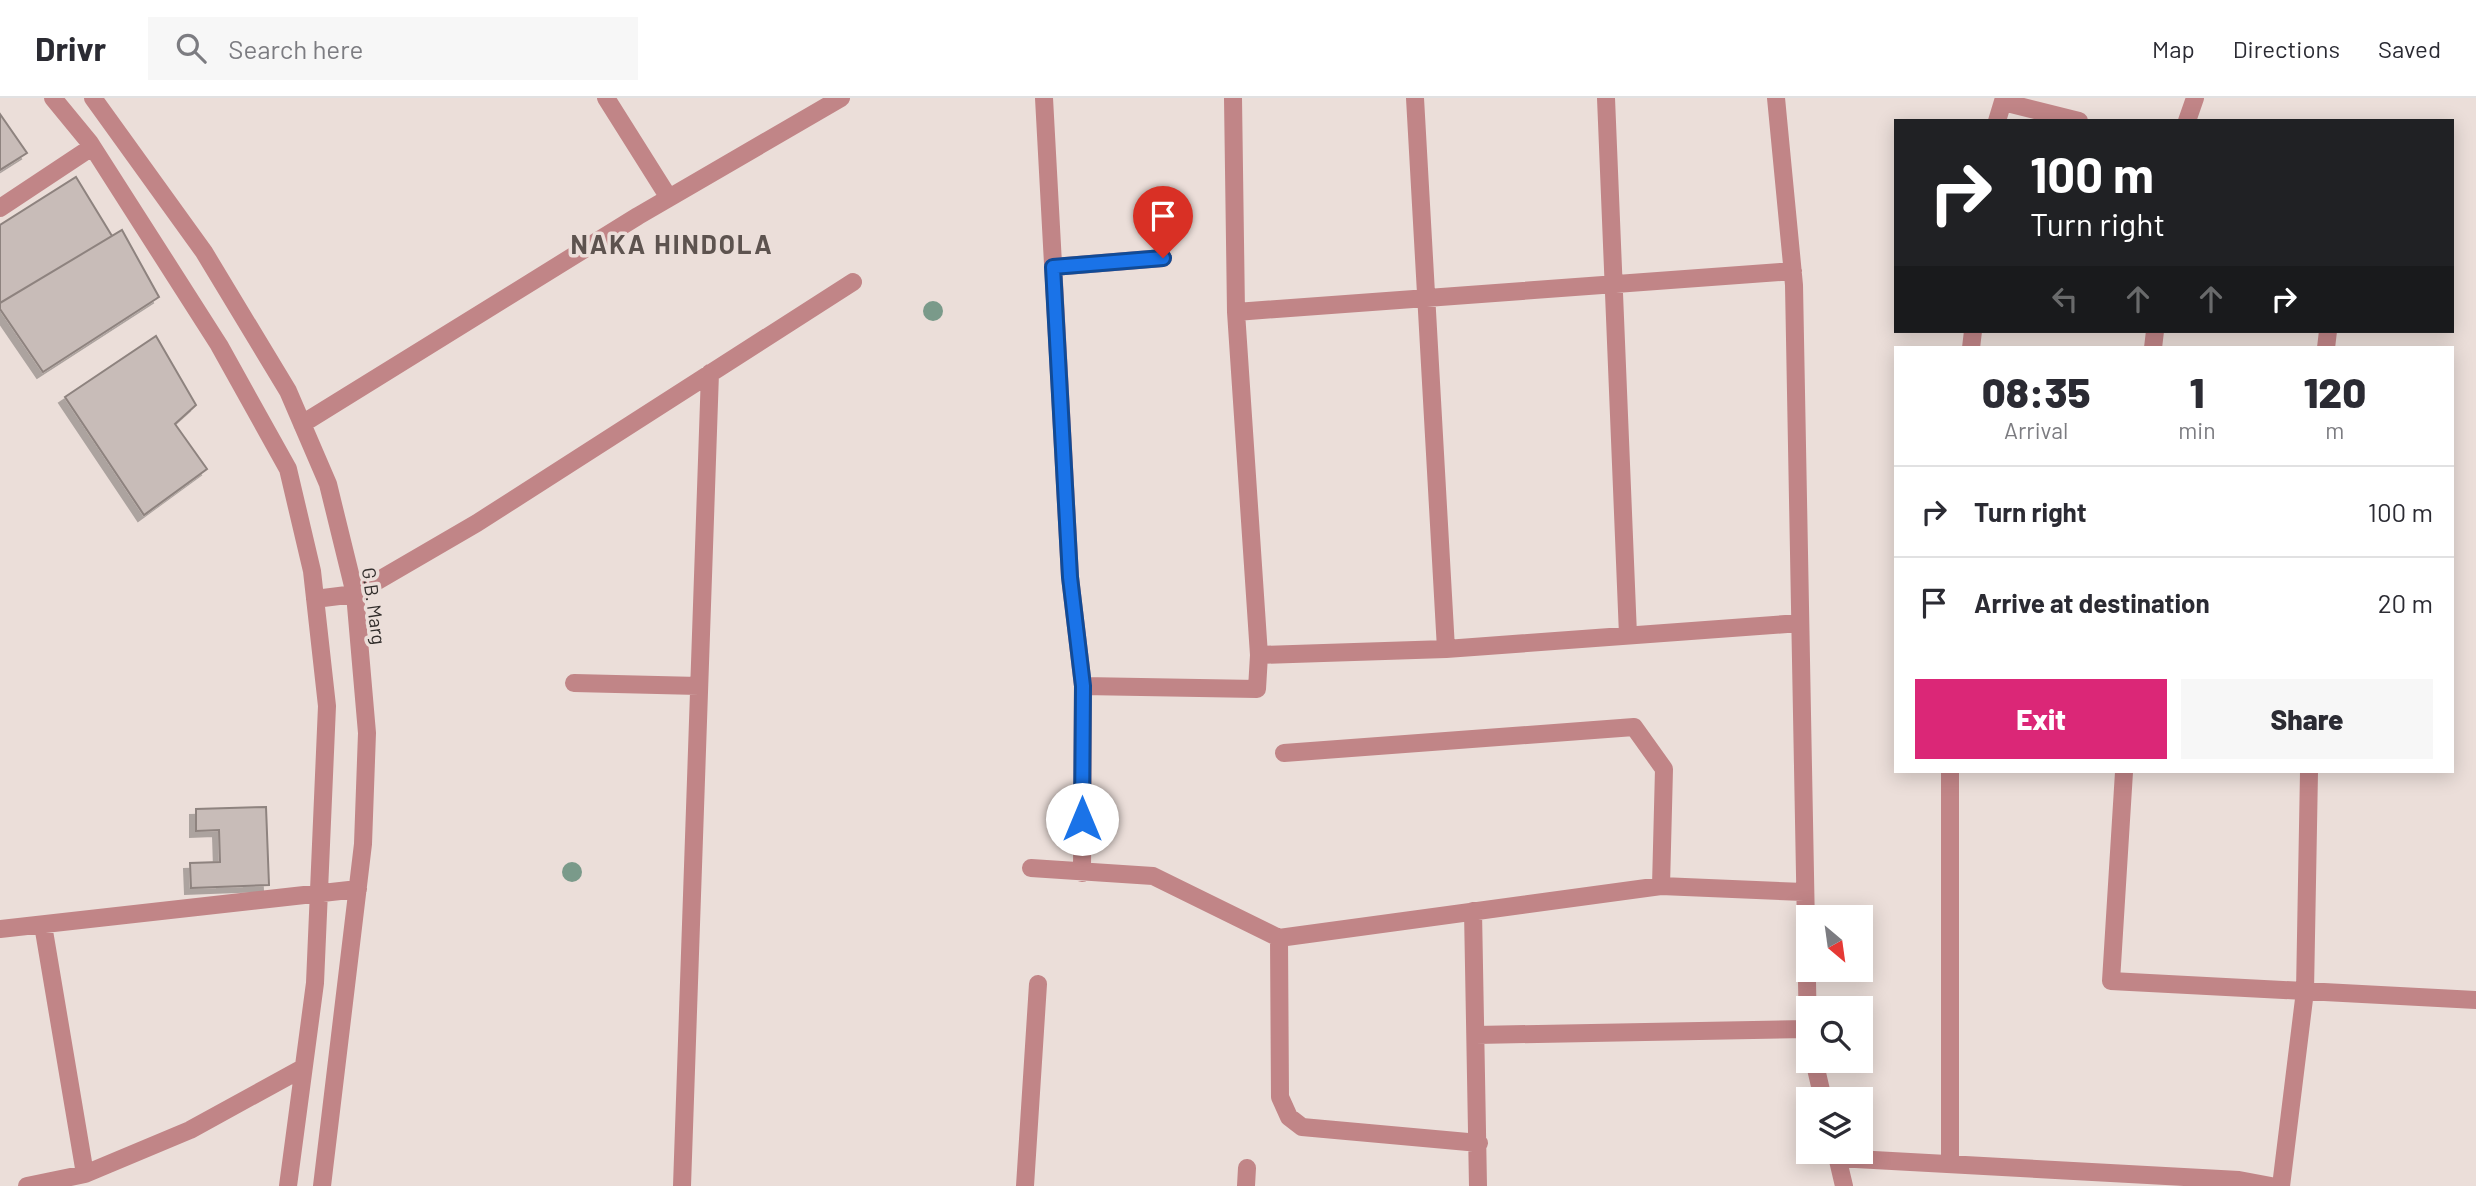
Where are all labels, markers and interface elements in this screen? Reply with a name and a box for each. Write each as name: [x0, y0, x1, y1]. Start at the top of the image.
search box: [148, 17, 638, 80]
text: Drivr: [35, 28, 106, 68]
icon: search: [172, 29, 210, 67]
text: Search here: [228, 33, 363, 64]
text: Map: [2152, 34, 2195, 63]
text: Directions: [2233, 34, 2340, 63]
text: Saved: [2378, 34, 2441, 63]
text: 100 m: [2030, 144, 2154, 203]
icon: right: [1915, 147, 2006, 238]
pin: [1133, 186, 1193, 258]
icon: arrive: [1144, 197, 1182, 235]
text: Turn right: [2030, 204, 2165, 242]
district label: NAKA HINDOLA: [570, 228, 774, 259]
icon: left: [2046, 280, 2084, 318]
icon: ahead: [2119, 280, 2157, 318]
icon: ahead: [2192, 280, 2230, 318]
icon: right: [2265, 280, 2303, 318]
text: 08:35: [1982, 366, 2091, 416]
text: 1: [2190, 366, 2204, 416]
text: 120: [2303, 366, 2366, 416]
text: Arrival: [2004, 416, 2068, 444]
text: min: [2178, 416, 2216, 444]
text: m: [2325, 416, 2344, 444]
icon: right: [1915, 493, 1953, 531]
text: Turn right: [1974, 496, 2087, 527]
text: 100 m: [2368, 496, 2433, 527]
street label: G.B. Marg: [358, 566, 391, 646]
icon: arrive: [1915, 584, 1953, 622]
text: Arrive at destination: [1974, 587, 2210, 618]
text: 20 m: [2378, 587, 2433, 618]
button: Exit: [1915, 679, 2167, 759]
button: Share: [2181, 679, 2433, 759]
position arrow: [1045, 782, 1119, 856]
north arrow: [1796, 905, 1872, 982]
map controls: [1796, 905, 1873, 1164]
button: search: [1796, 996, 1873, 1073]
button: layers: [1796, 1087, 1873, 1164]

